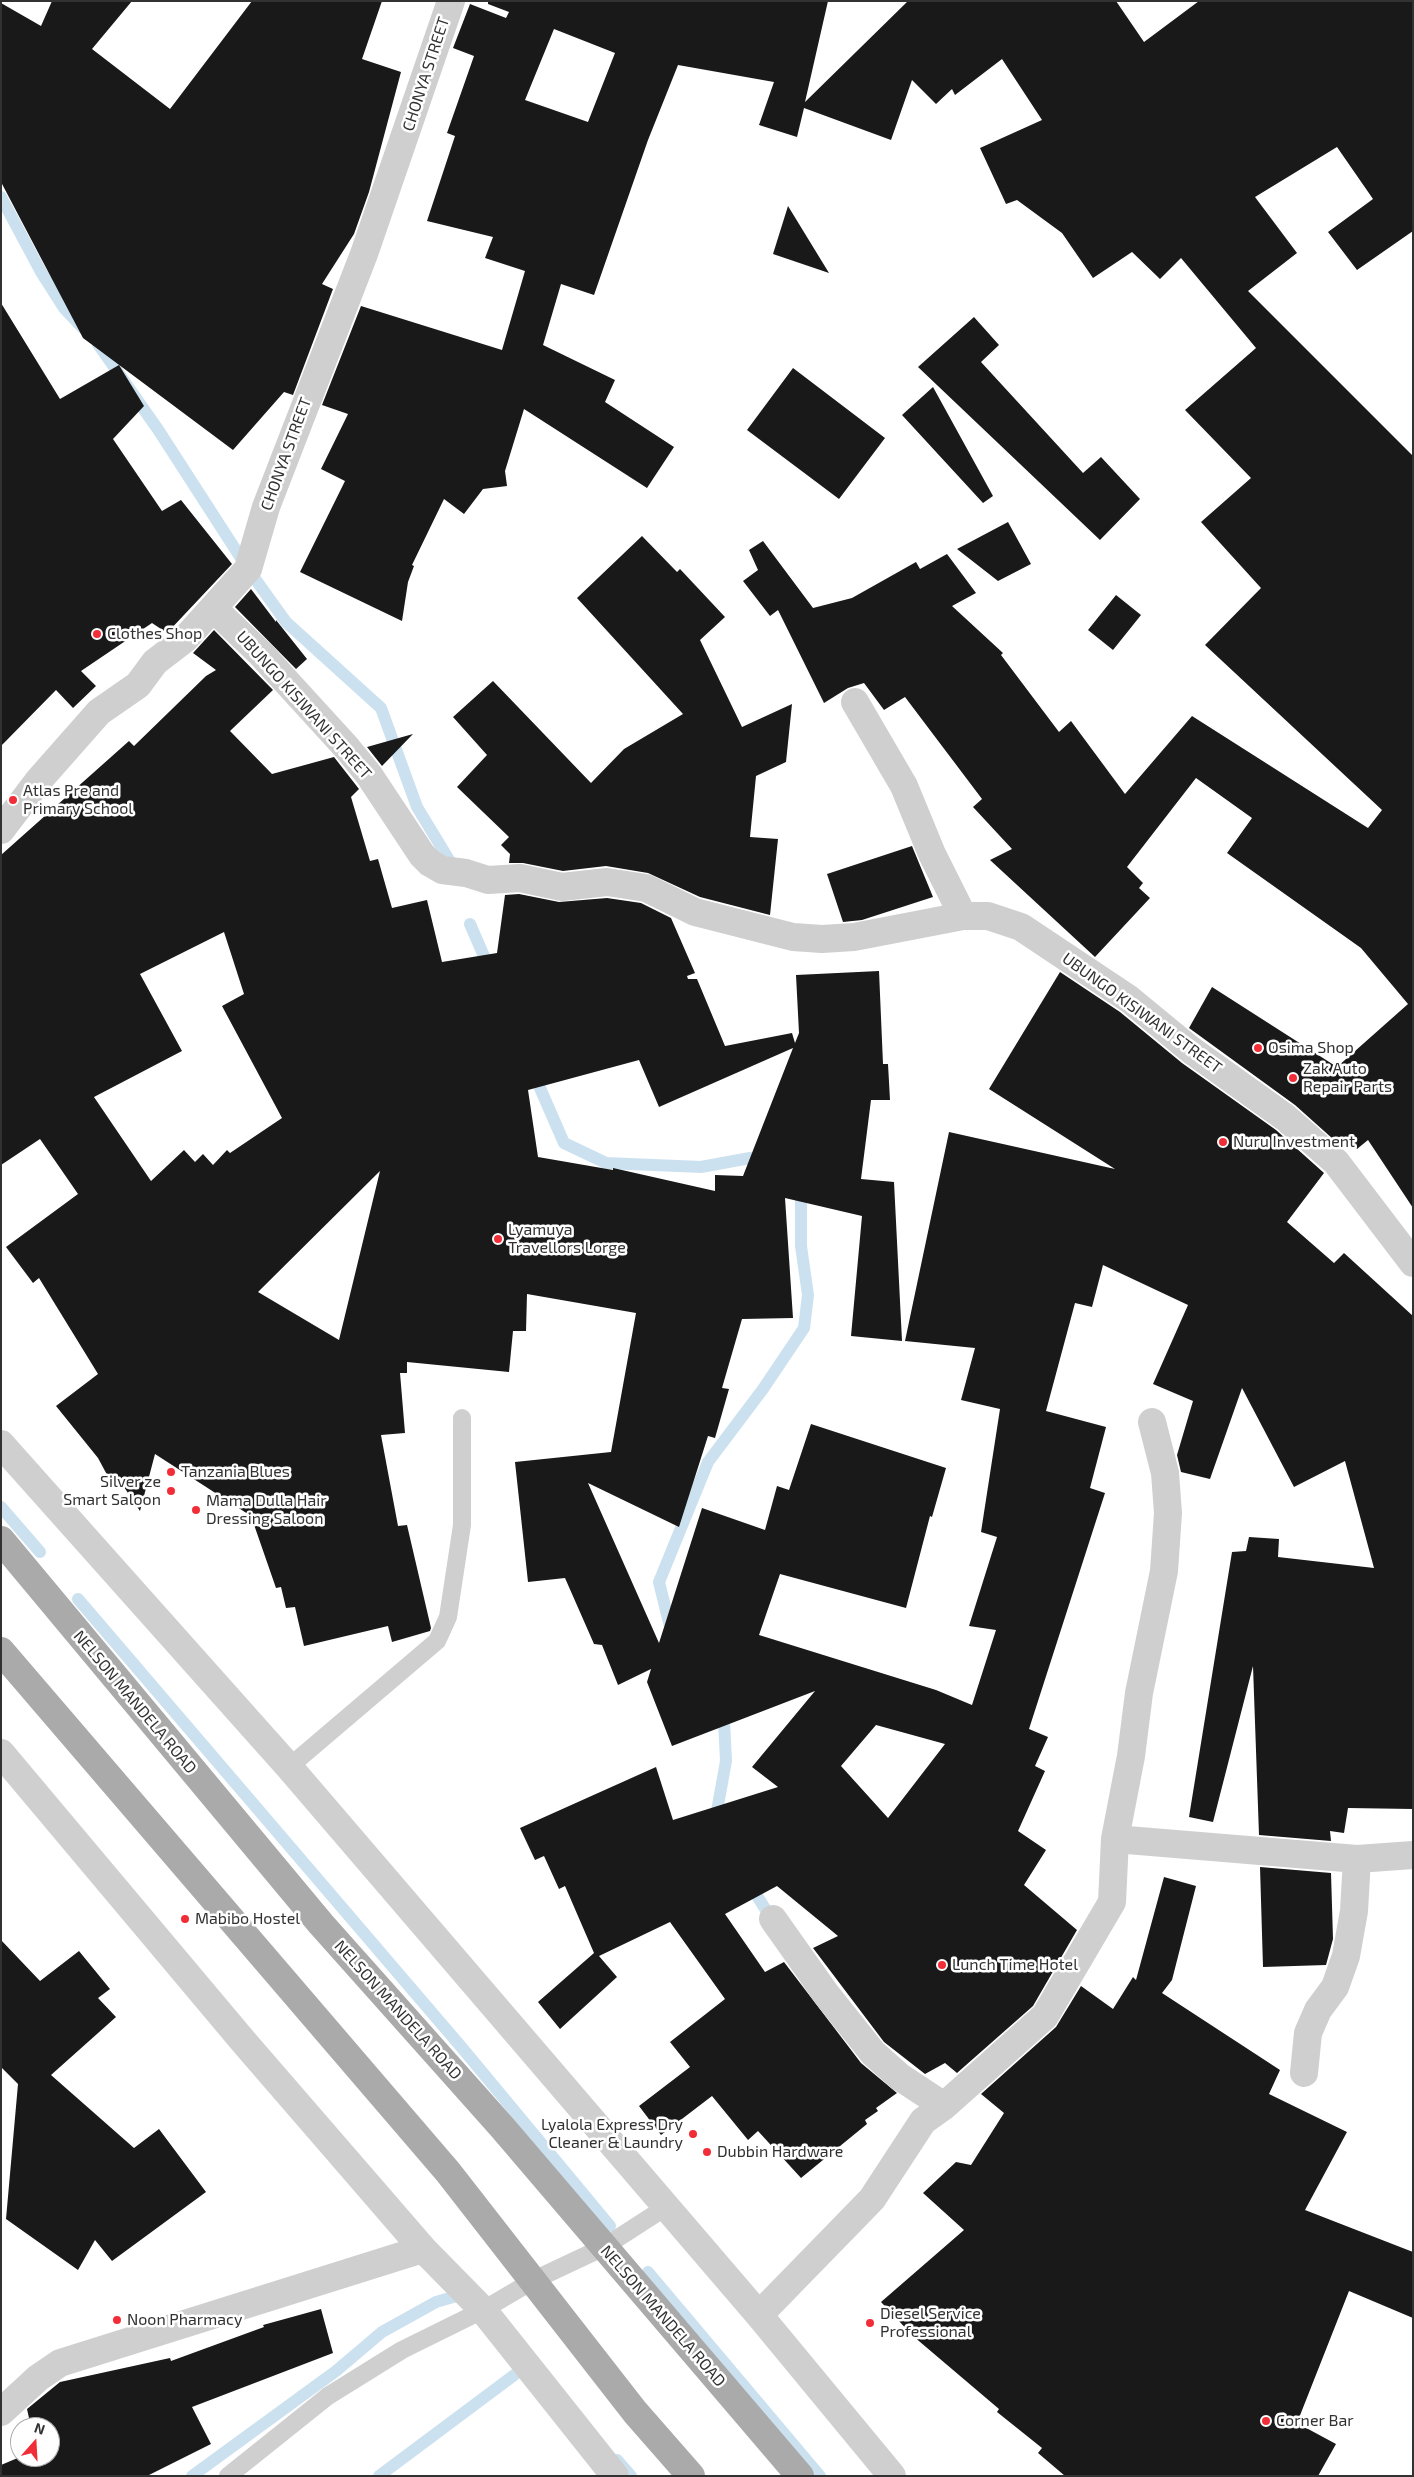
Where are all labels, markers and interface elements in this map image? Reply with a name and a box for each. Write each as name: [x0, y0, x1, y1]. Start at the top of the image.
street label: CHONYA STREET: [398, 14, 454, 134]
street label: CHONYA STREET: [257, 395, 315, 513]
place label: Clothes Shop: [107, 624, 202, 644]
street label: UBUNGO KISIWANI STREET: [232, 627, 376, 783]
marker: Clothes Shop: [91, 628, 103, 640]
place label: Atlas Pre and Primary School: [23, 781, 133, 819]
marker: Atlas Pre and Primary School: [7, 794, 19, 806]
street label: UBUNGO KISIWANI STREET: [1058, 949, 1226, 1077]
place label: Osima Shop: [1268, 1038, 1354, 1058]
marker: Osima Shop: [1252, 1042, 1264, 1054]
place label: Zak Auto Repair Parts: [1303, 1059, 1392, 1097]
marker: Zak Auto Repair Parts: [1287, 1072, 1299, 1084]
place label: Nuru Investment: [1233, 1132, 1355, 1152]
marker: Nuru Investment: [1217, 1136, 1229, 1148]
place label: Lyamuya Travellors Lorge: [508, 1220, 626, 1258]
marker: Lyamuya Travellors Lorge: [492, 1233, 504, 1245]
place label: Tanzania Blues: [181, 1462, 290, 1482]
marker: Tanzania Blues: [165, 1466, 177, 1478]
place label: Silver ze Smart Saloon: [63, 1472, 161, 1510]
marker: Silver ze Smart Saloon: [165, 1485, 177, 1497]
place label: Mama Dulla Hair Dressing Saloon: [206, 1491, 327, 1529]
marker: Mama Dulla Hair Dressing Saloon: [190, 1504, 202, 1516]
street label: NELSON MANDELA ROAD: [70, 1627, 200, 1777]
place label: Mabibo Hostel: [195, 1909, 300, 1929]
marker: Mabibo Hostel: [179, 1913, 191, 1925]
street label: NELSON MANDELA ROAD: [330, 1936, 466, 2084]
place label: Lunch Time Hotel: [952, 1955, 1078, 1975]
marker: Lunch Time Hotel: [936, 1959, 948, 1971]
place label: Lyalola Express Dry Cleaner & Laundry: [541, 2115, 683, 2153]
marker: Lyalola Express Dry Cleaner & Laundry: [687, 2128, 699, 2140]
place label: Dubbin Hardware: [717, 2142, 843, 2162]
marker: Dubbin Hardware: [701, 2146, 713, 2158]
street label: NELSON MANDELA ROAD: [596, 2242, 730, 2390]
place label: Diesel Service Professional: [880, 2304, 981, 2342]
place label: Noon Pharmacy: [127, 2310, 242, 2330]
marker: Noon Pharmacy: [111, 2314, 123, 2326]
marker: Diesel Service Professional: [864, 2317, 876, 2329]
place label: Corner Bar: [1276, 2411, 1354, 2431]
marker: Corner Bar: [1260, 2415, 1272, 2427]
north arrow: [10, 2417, 60, 2467]
text: N: [32, 2419, 47, 2438]

